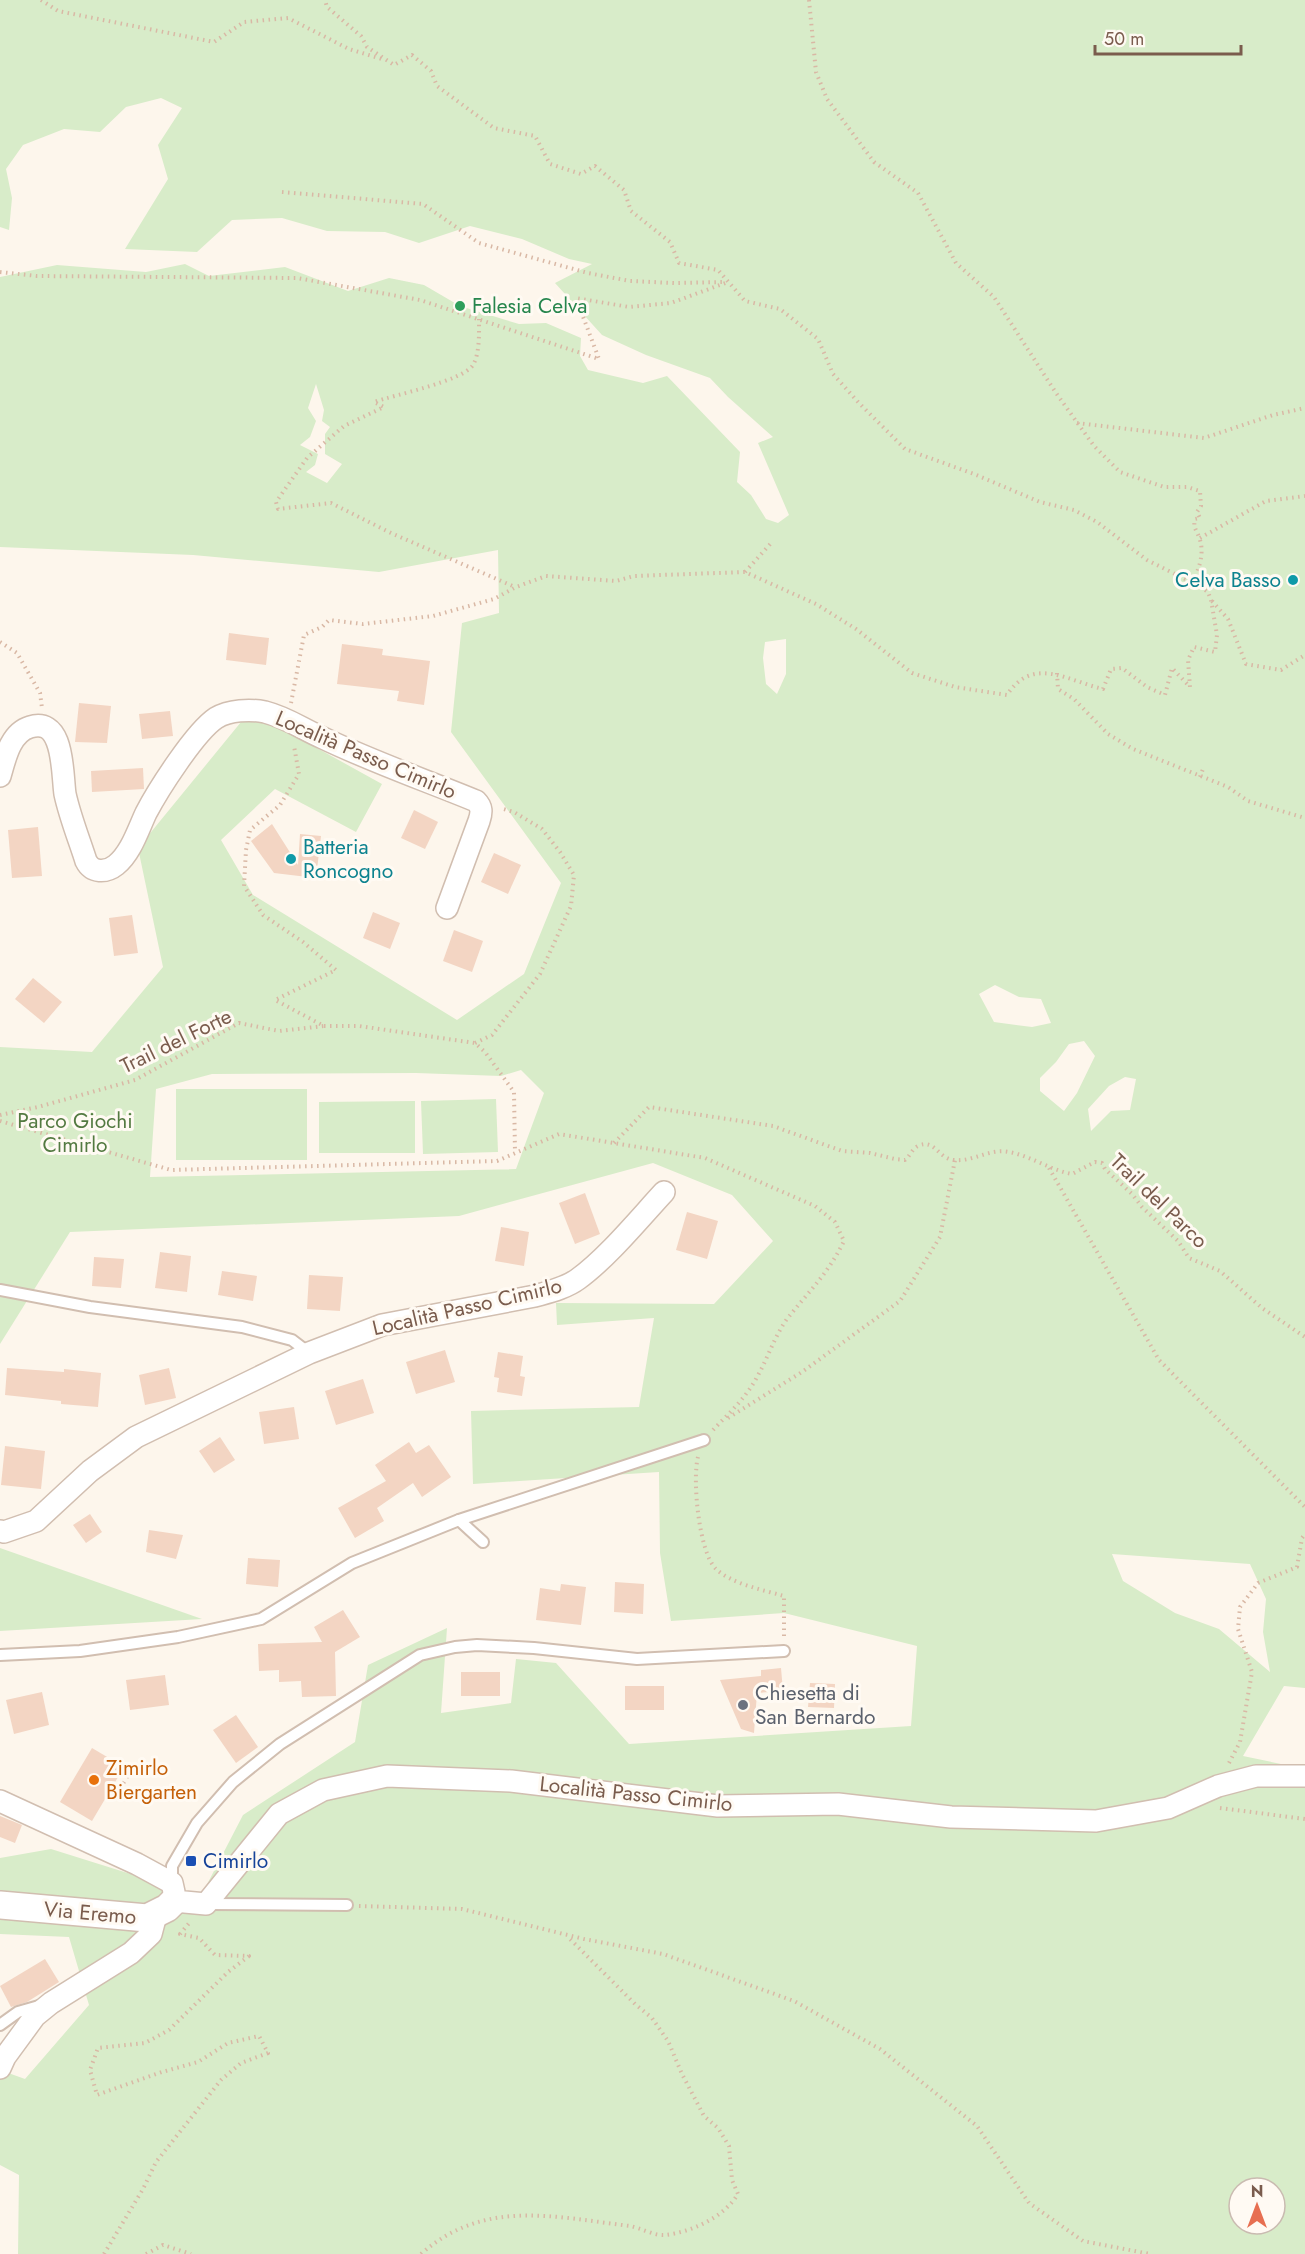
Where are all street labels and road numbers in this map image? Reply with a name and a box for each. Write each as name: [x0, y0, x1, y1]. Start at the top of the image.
street label: Località Passo Cimirlo: [271, 703, 461, 807]
street label: Trail del Forte: [115, 1001, 237, 1081]
street label: Trail del Parco: [1104, 1147, 1214, 1255]
street label: Località Passo Cimirlo: [369, 1271, 565, 1343]
street label: Località Passo Cimirlo: [538, 1769, 734, 1819]
street label: Via Eremo: [42, 1894, 138, 1932]

